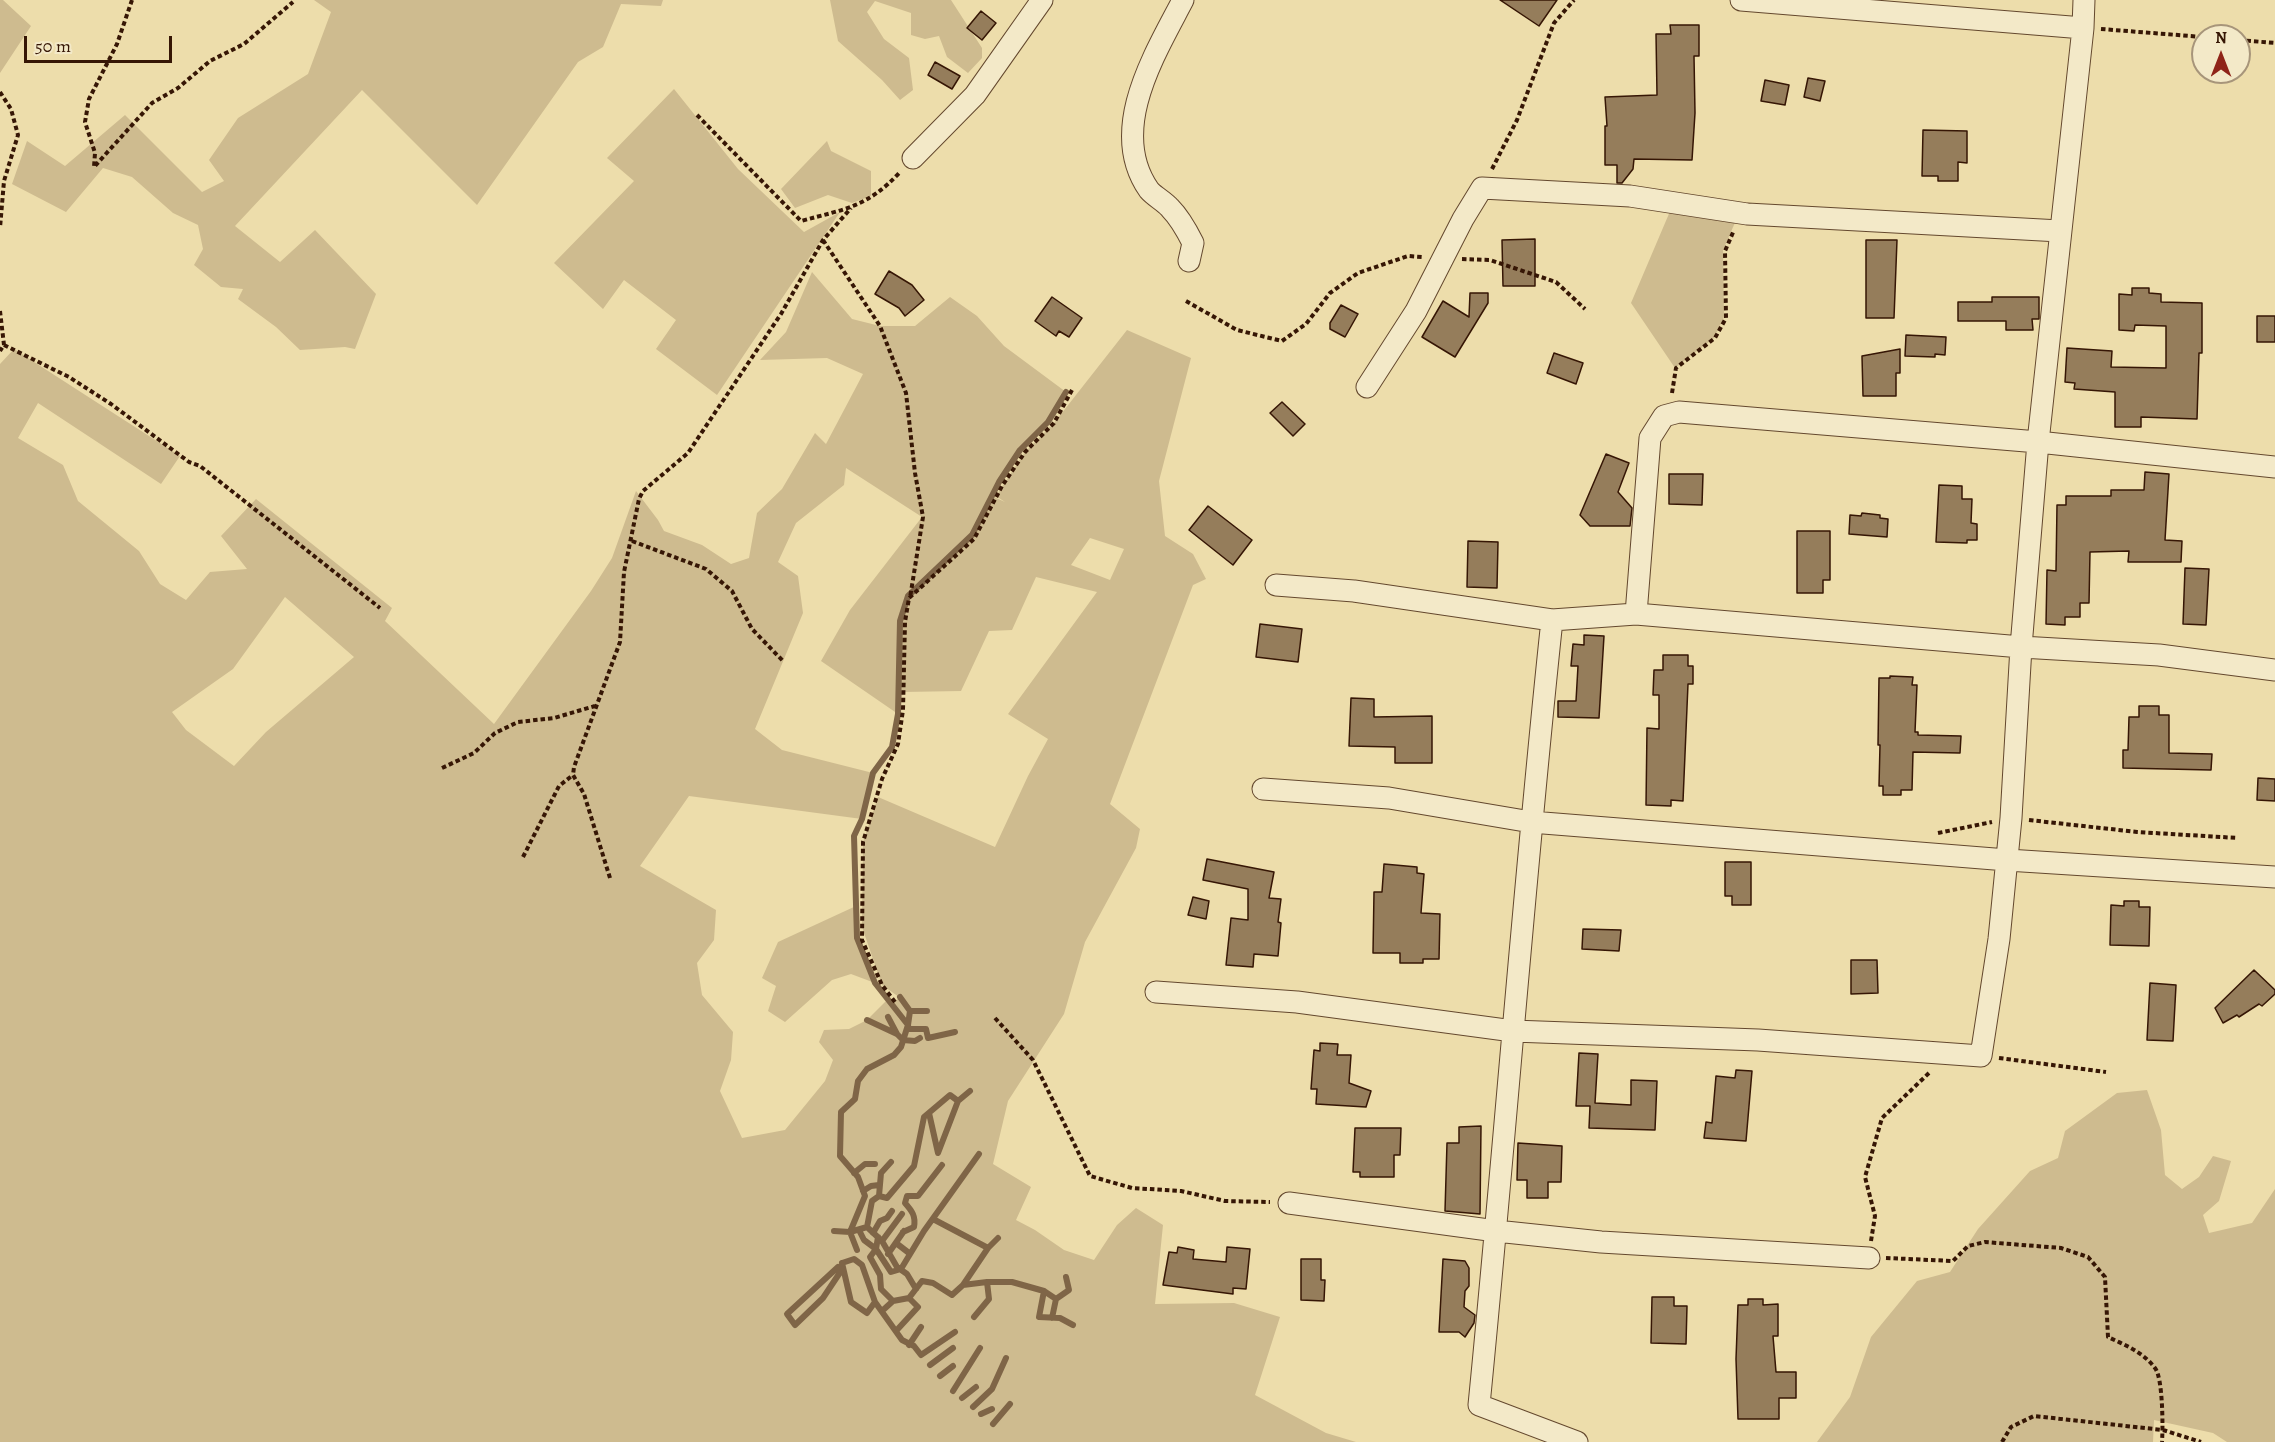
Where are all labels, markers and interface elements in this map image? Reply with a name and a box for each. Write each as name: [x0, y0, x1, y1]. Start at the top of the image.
scale bar: [27, 24, 176, 62]
north arrow: [2191, 24, 2251, 84]
text: N: [2215, 27, 2227, 49]
text: 50 m: [35, 34, 71, 58]

